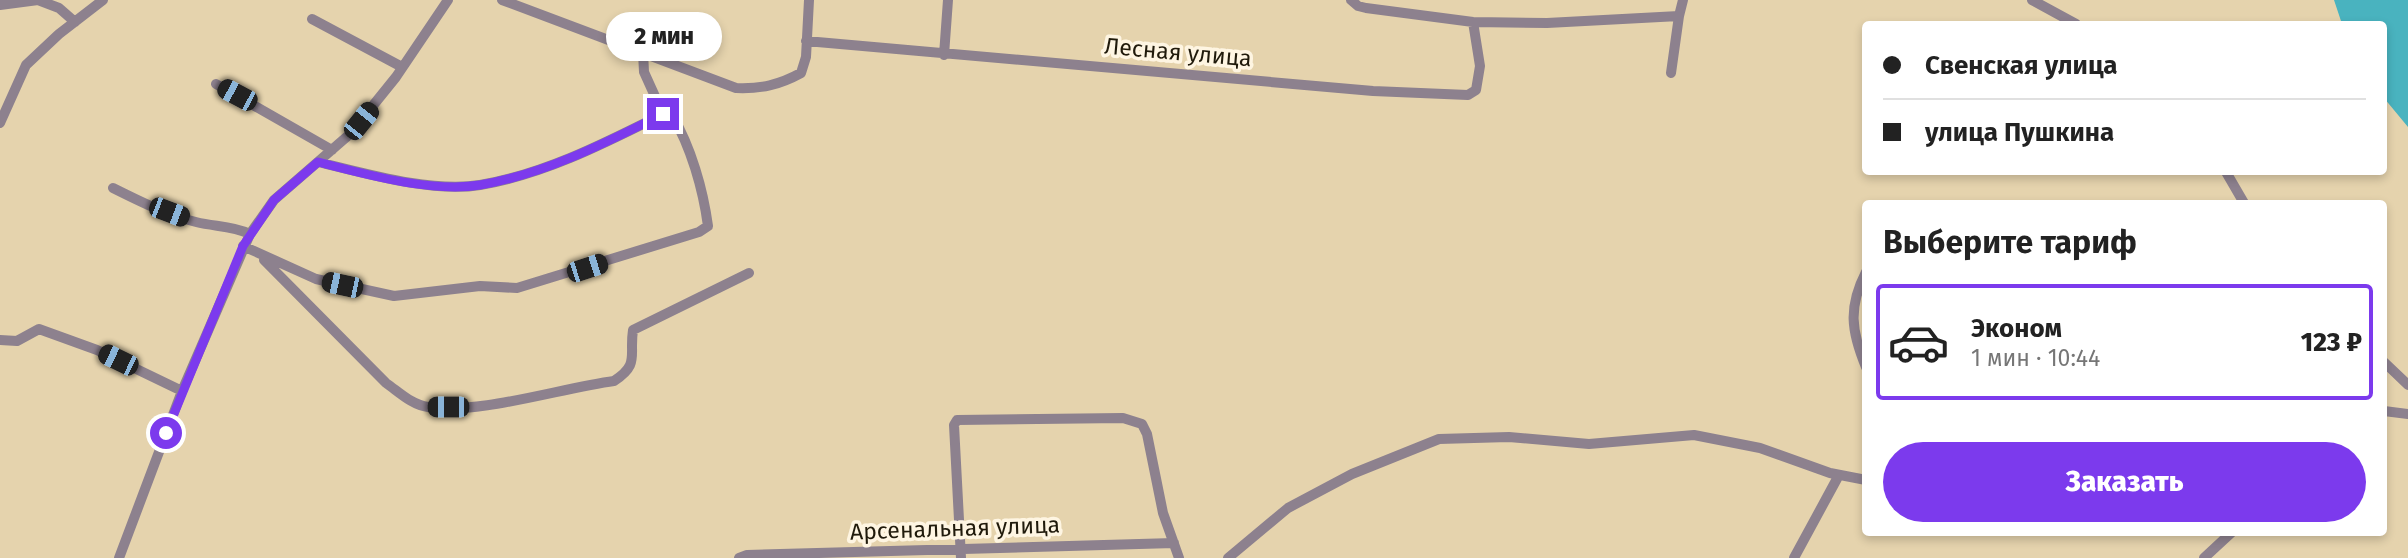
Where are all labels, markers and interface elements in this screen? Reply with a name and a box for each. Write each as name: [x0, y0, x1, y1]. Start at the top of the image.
callout: 2 мин: [605, 12, 721, 61]
text: 2 мин: [634, 22, 694, 50]
street label: Лесная улица: [1103, 32, 1253, 72]
text: Свенская улица: [1925, 50, 2118, 81]
car: [214, 76, 261, 114]
car: [340, 98, 383, 144]
route end: [647, 98, 679, 130]
text: улица Пушкина: [1925, 117, 2114, 148]
car: [146, 195, 193, 229]
text: Выберите тариф: [1883, 223, 2137, 261]
car: [564, 252, 611, 284]
car: [320, 270, 365, 300]
icon: car: [1887, 311, 1950, 374]
text: Эконом: [1971, 313, 2062, 344]
text: 123 ₽: [2301, 327, 2362, 358]
car: [95, 341, 142, 379]
text: 1 мин · 10:44: [1971, 344, 2100, 372]
car: [428, 397, 470, 418]
route start: [150, 417, 182, 449]
button: Заказать: [1883, 442, 2366, 522]
street label: Арсенальная улица: [849, 510, 1061, 546]

